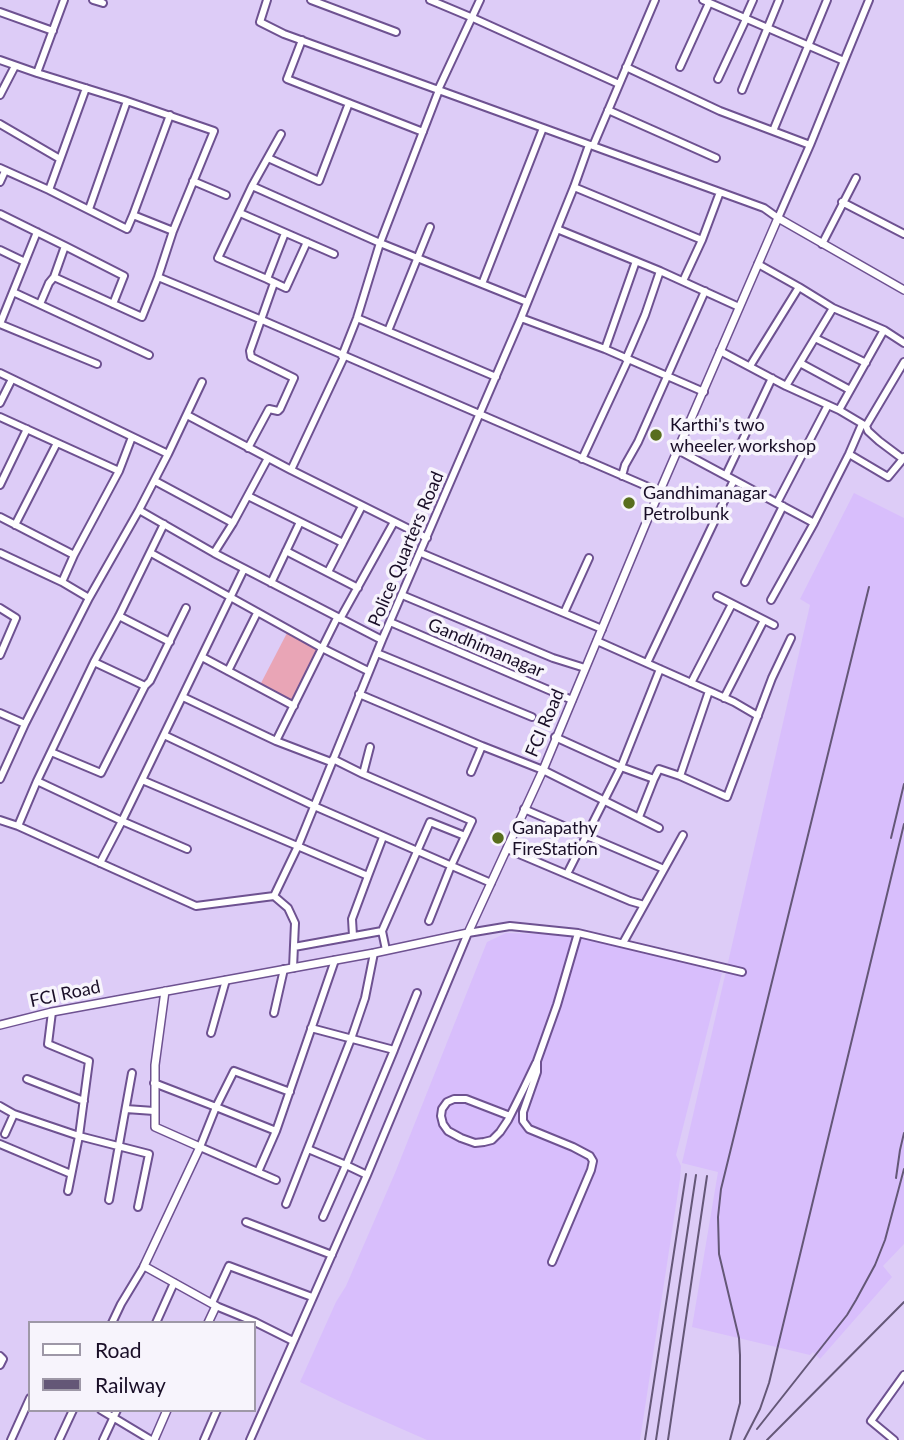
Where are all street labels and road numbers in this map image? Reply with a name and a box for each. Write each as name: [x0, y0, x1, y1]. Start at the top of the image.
street label: Police Quarters Road: [364, 468, 448, 630]
street label: Gandhimanagar: [425, 614, 547, 682]
street label: FCI Road: [521, 686, 569, 760]
street label: FCI Road: [28, 976, 102, 1012]

